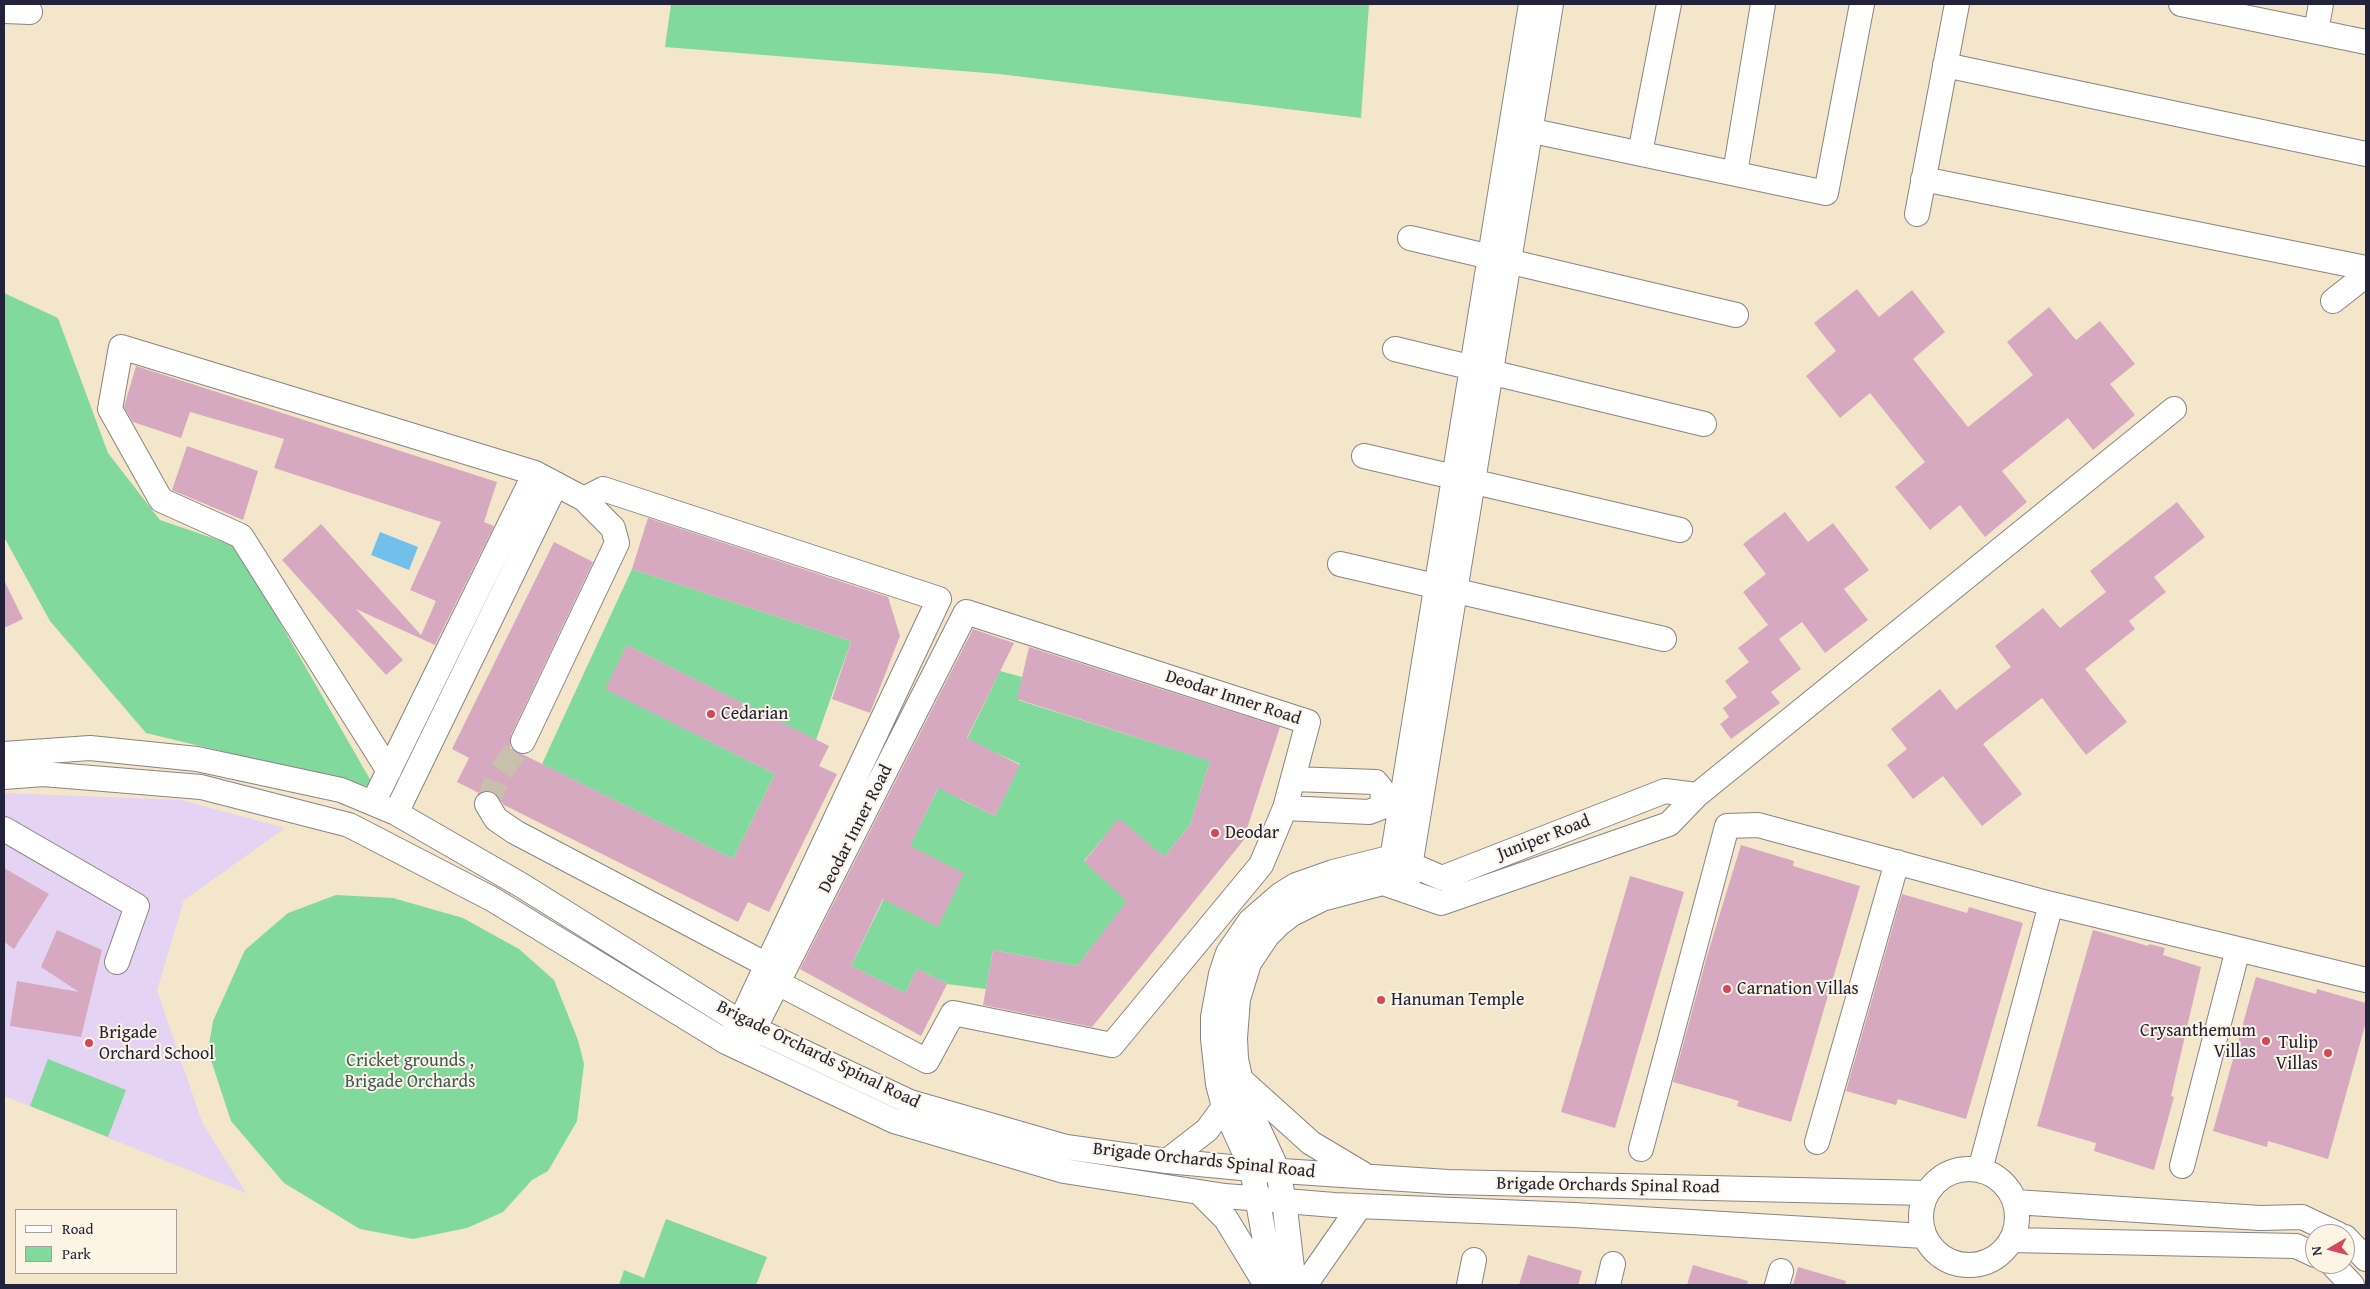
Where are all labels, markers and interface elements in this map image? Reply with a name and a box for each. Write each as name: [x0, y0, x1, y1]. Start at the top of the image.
street label: Deodar Inner Road: [1162, 666, 1304, 730]
place label: Cedarian: [721, 703, 788, 725]
marker: Cedarian: [705, 708, 717, 720]
street label: Deodar Inner Road: [814, 761, 898, 897]
street label: Juniper Road: [1494, 810, 1594, 866]
place label: Deodar: [1225, 822, 1279, 844]
marker: Deodar: [1209, 827, 1221, 839]
place label: Carnation Villas: [1737, 978, 1859, 1000]
marker: Carnation Villas: [1721, 983, 1733, 995]
place label: Hanuman Temple: [1391, 989, 1524, 1011]
marker: Hanuman Temple: [1375, 994, 1387, 1006]
street label: Brigade Orchards Spinal Road: [713, 996, 923, 1114]
place label: Crysanthemum Villas: [2140, 1020, 2256, 1062]
place label: Brigade Orchard School: [99, 1022, 214, 1064]
place label: Tulip Villas: [2275, 1032, 2318, 1074]
marker: Crysanthemum Villas: [2260, 1035, 2272, 1047]
marker: Brigade Orchard School: [83, 1037, 95, 1049]
marker: Tulip Villas: [2322, 1047, 2334, 1059]
park label: Cricket grounds , Brigade Orchards: [345, 1050, 475, 1092]
street label: Brigade Orchards Spinal Road: [1092, 1139, 1316, 1183]
street label: Brigade Orchards Spinal Road: [1496, 1173, 1720, 1199]
legend: [15, 1209, 178, 1274]
text: Road: [62, 1218, 93, 1239]
north arrow: [2305, 1224, 2355, 1274]
text: Park: [62, 1243, 91, 1264]
text: N: [2306, 1245, 2327, 1257]

